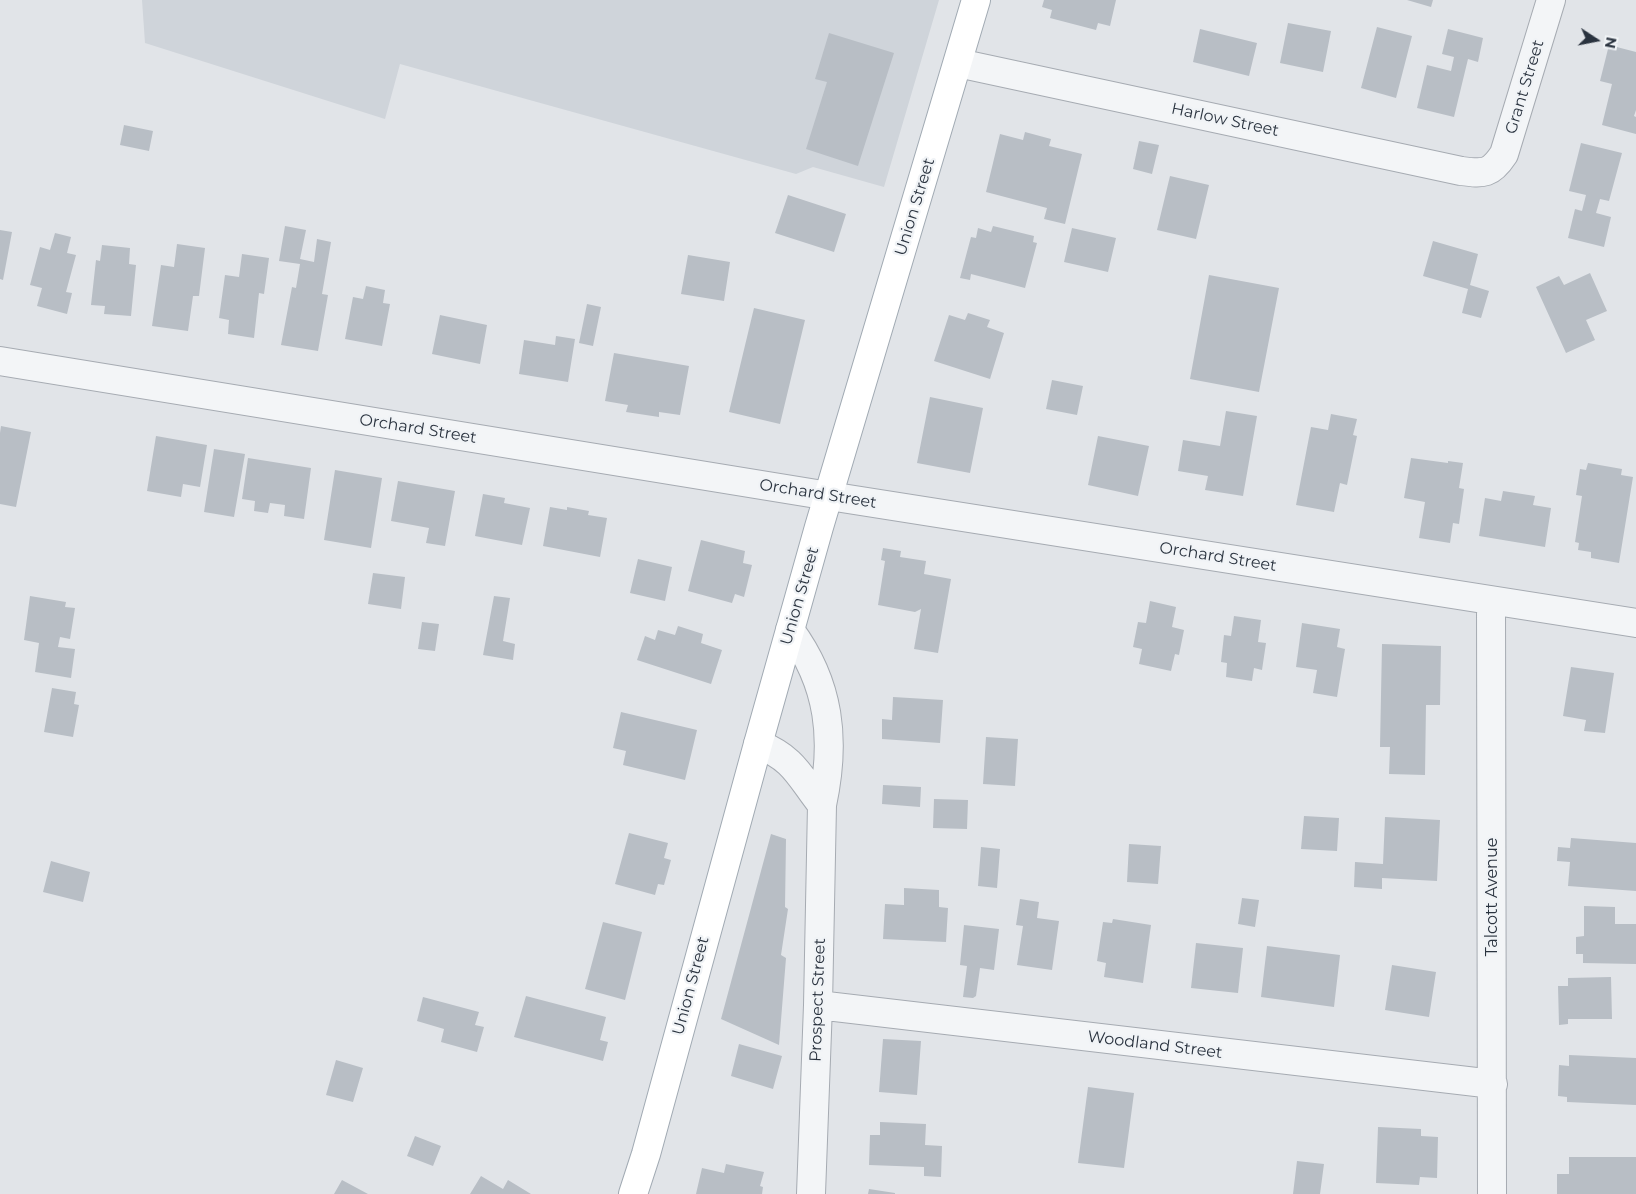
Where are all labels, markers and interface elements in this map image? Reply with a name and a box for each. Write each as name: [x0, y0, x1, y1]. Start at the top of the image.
north arrow: [1571, 15, 1621, 65]
text: N: [1601, 36, 1621, 50]
street label: Grant Street: [1502, 38, 1548, 136]
street label: Harlow Street: [1169, 99, 1281, 141]
street label: Union Street: [891, 156, 939, 258]
street label: Orchard Street: [358, 410, 478, 448]
street label: Orchard Street: [758, 475, 878, 513]
street label: Orchard Street: [1158, 538, 1278, 576]
street label: Union Street: [777, 545, 823, 647]
street label: Talcott Avenue: [1482, 838, 1502, 956]
street label: Union Street: [669, 935, 713, 1037]
street label: Prospect Street: [806, 938, 830, 1062]
street label: Woodland Street: [1086, 1027, 1224, 1063]

